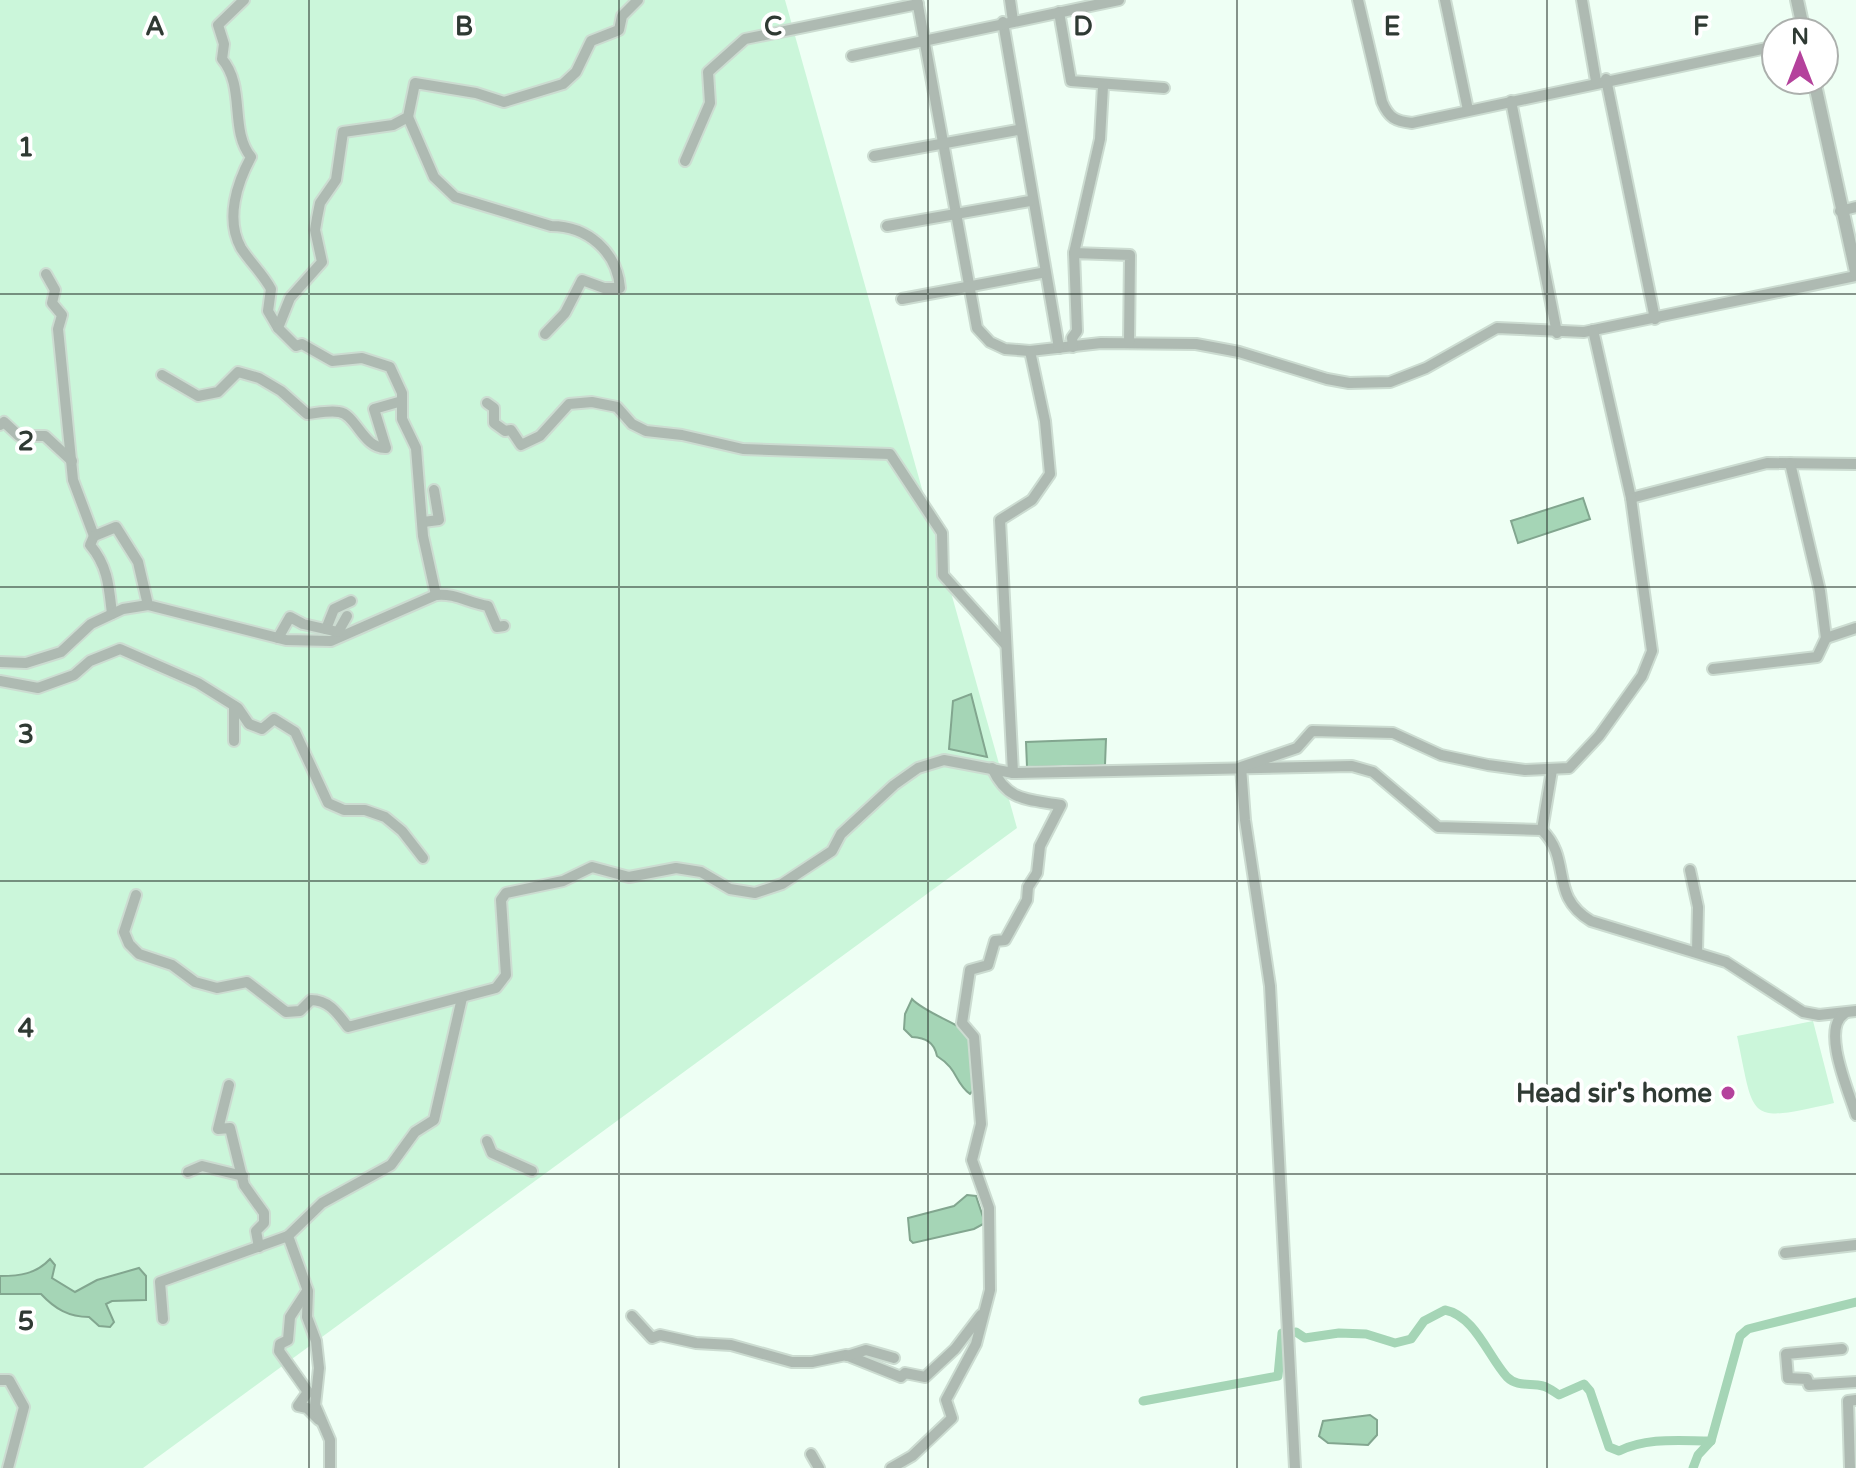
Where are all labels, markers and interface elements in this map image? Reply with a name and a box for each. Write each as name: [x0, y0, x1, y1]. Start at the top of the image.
text: A: [145, 11, 165, 42]
text: B: [455, 11, 473, 42]
text: C: [764, 11, 782, 42]
text: D: [1073, 11, 1093, 42]
text: E: [1384, 11, 1400, 42]
text: F: [1693, 11, 1709, 42]
north arrow: [1760, 16, 1840, 96]
text: N: [1791, 24, 1809, 50]
text: 1: [18, 132, 34, 163]
text: 2: [18, 426, 34, 457]
text: 3: [18, 719, 34, 750]
text: 4: [18, 1013, 34, 1044]
place label: Head sir's home: [1516, 1078, 1712, 1109]
marker: Head sir's home: [1719, 1084, 1737, 1102]
text: 5: [18, 1306, 34, 1337]

